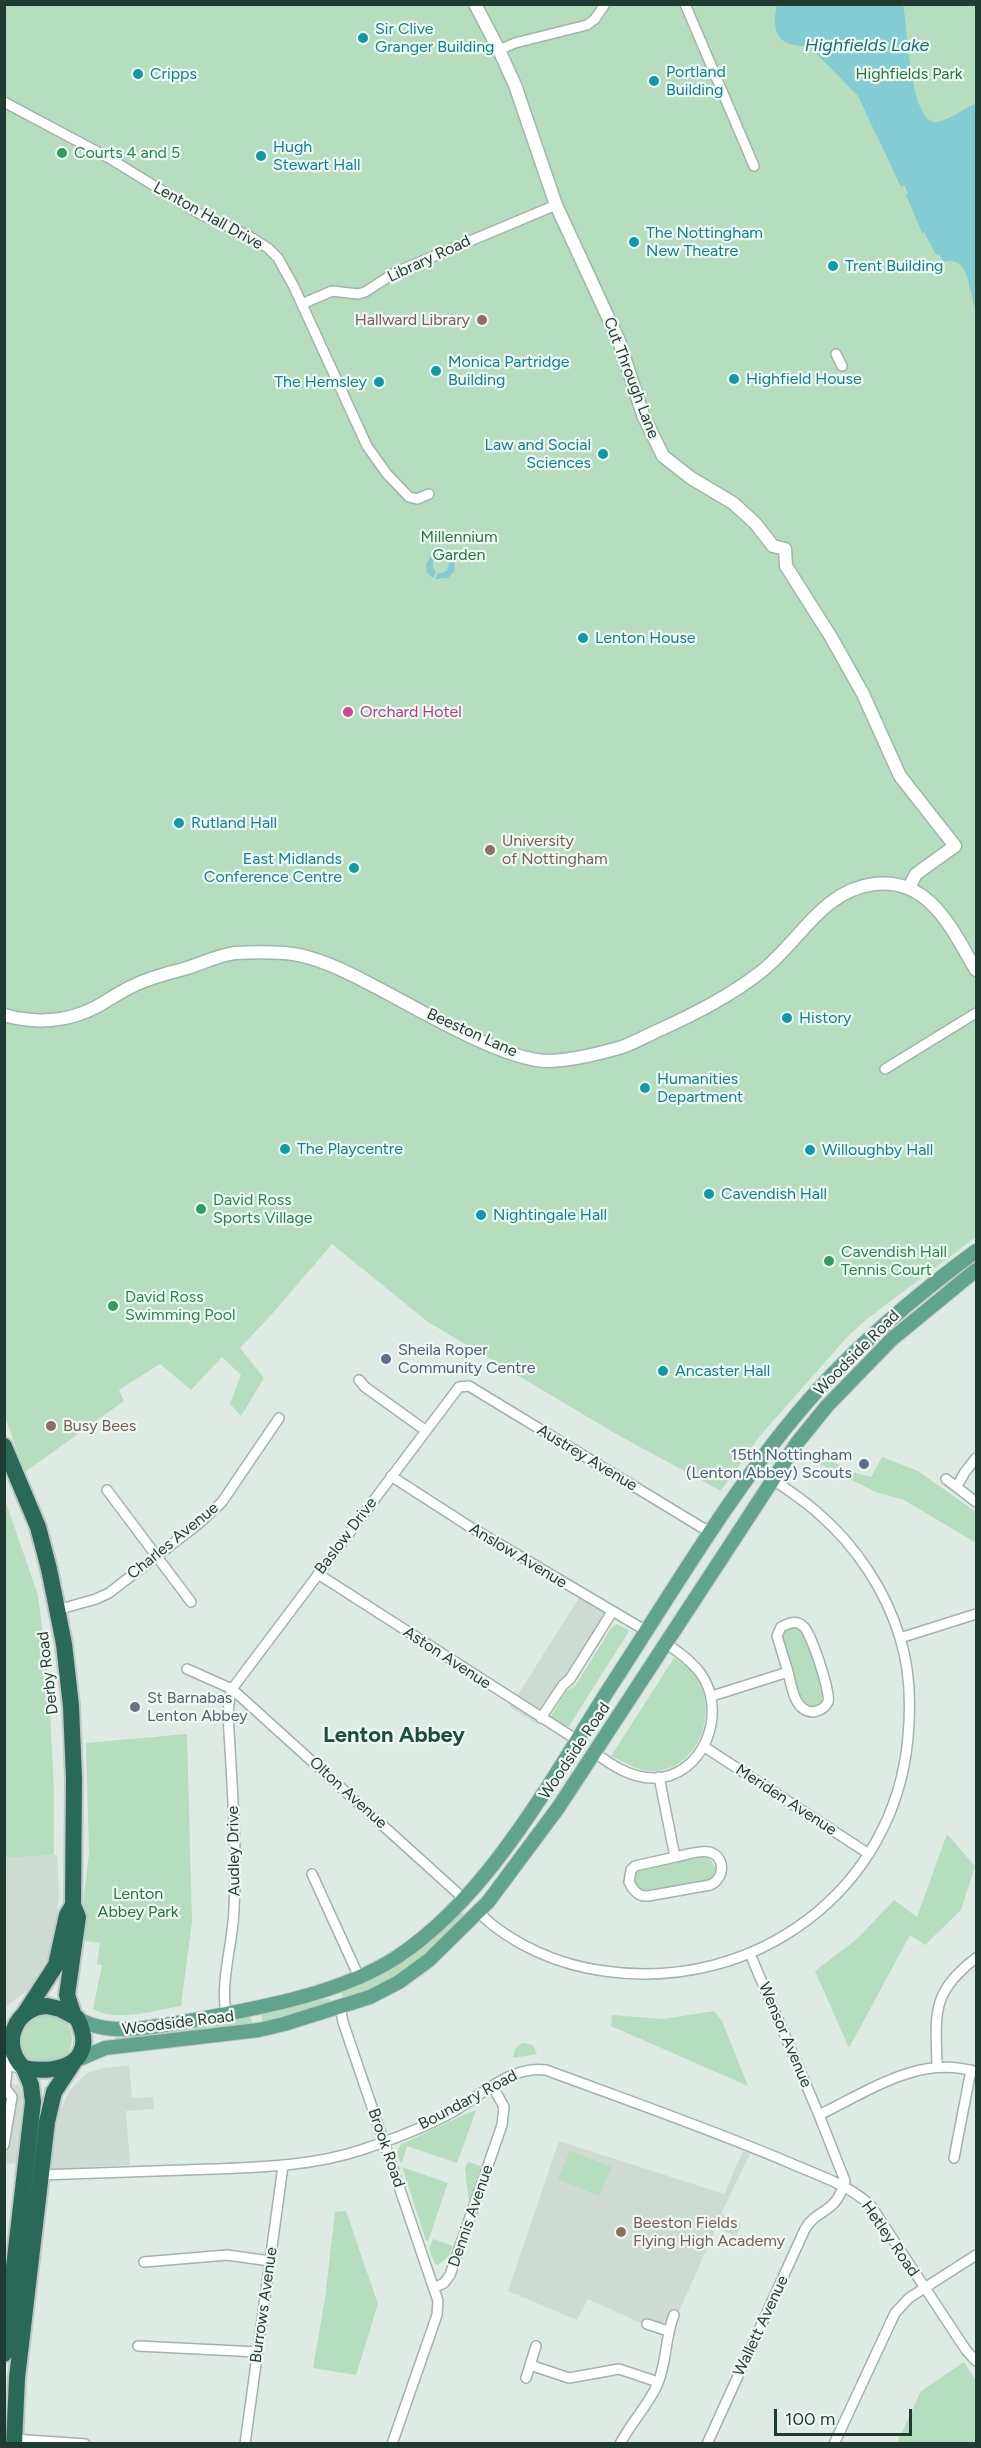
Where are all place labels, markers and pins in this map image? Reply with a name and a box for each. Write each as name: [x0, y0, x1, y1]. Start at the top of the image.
place label: Sir Clive Granger Building: [375, 19, 494, 57]
marker: Sir Clive Granger Building: [356, 31, 370, 45]
place label: Portland Building: [666, 62, 726, 100]
place label: Cripps: [150, 64, 197, 84]
marker: Cripps: [131, 67, 145, 81]
marker: Portland Building: [647, 74, 661, 88]
place label: Hugh Stewart Hall: [273, 137, 360, 175]
place label: Courts 4 and 5: [74, 143, 180, 163]
marker: Courts 4 and 5: [55, 146, 69, 160]
marker: Hugh Stewart Hall: [254, 149, 268, 163]
place label: The Nottingham New Theatre: [646, 223, 763, 261]
marker: The Nottingham New Theatre: [627, 235, 641, 249]
place label: Trent Building: [845, 256, 944, 276]
marker: Trent Building: [826, 259, 840, 273]
place label: Hallward Library: [355, 310, 470, 330]
marker: Hallward Library: [475, 313, 489, 327]
place label: Monica Partridge Building: [448, 352, 570, 390]
marker: Monica Partridge Building: [429, 364, 443, 378]
place label: Highfield House: [746, 369, 862, 389]
place label: The Hemsley: [274, 372, 367, 392]
marker: Highfield House: [727, 372, 741, 386]
marker: The Hemsley: [372, 375, 386, 389]
place label: Law and Social Sciences: [485, 435, 591, 473]
marker: Law and Social Sciences: [596, 447, 610, 461]
place label: Lenton House: [595, 628, 696, 648]
marker: Lenton House: [576, 631, 590, 645]
place label: Orchard Hotel: [360, 702, 462, 722]
marker: Orchard Hotel: [341, 705, 355, 719]
place label: Rutland Hall: [191, 813, 277, 833]
marker: Rutland Hall: [172, 816, 186, 830]
place label: University of Nottingham: [502, 831, 608, 869]
marker: University of Nottingham: [483, 843, 497, 857]
place label: East Midlands Conference Centre: [204, 849, 342, 887]
marker: East Midlands Conference Centre: [347, 861, 361, 875]
place label: History: [799, 1008, 851, 1028]
marker: History: [780, 1011, 794, 1025]
place label: Humanities Department: [657, 1069, 743, 1107]
marker: Humanities Department: [638, 1081, 652, 1095]
place label: The Playcentre: [297, 1139, 403, 1159]
place label: Willoughby Hall: [822, 1140, 933, 1160]
marker: The Playcentre: [278, 1142, 292, 1156]
marker: Willoughby Hall: [803, 1143, 817, 1157]
place label: Cavendish Hall: [721, 1184, 827, 1204]
marker: Cavendish Hall: [702, 1187, 716, 1201]
place label: David Ross Sports Village: [213, 1190, 313, 1228]
marker: David Ross Sports Village: [194, 1202, 208, 1216]
place label: Nightingale Hall: [493, 1205, 607, 1225]
marker: Nightingale Hall: [474, 1208, 488, 1222]
place label: Cavendish Hall Tennis Court: [841, 1242, 947, 1280]
marker: Cavendish Hall Tennis Court: [822, 1254, 836, 1268]
place label: David Ross Swimming Pool: [125, 1287, 235, 1325]
marker: David Ross Swimming Pool: [106, 1299, 120, 1313]
place label: Sheila Roper Community Centre: [398, 1340, 535, 1378]
marker: Sheila Roper Community Centre: [379, 1352, 393, 1366]
place label: Ancaster Hall: [675, 1361, 770, 1381]
marker: Ancaster Hall: [656, 1364, 670, 1378]
place label: Busy Bees: [63, 1416, 136, 1436]
marker: Busy Bees: [44, 1419, 58, 1433]
place label: 15th Nottingham (Lenton Abbey) Scouts: [686, 1445, 852, 1483]
marker: 15th Nottingham (Lenton Abbey) Scouts: [857, 1457, 871, 1471]
place label: St Barnabas Lenton Abbey: [147, 1688, 248, 1726]
marker: St Barnabas Lenton Abbey: [128, 1700, 142, 1714]
place label: Beeston Fields Flying High Academy: [633, 2213, 785, 2251]
marker: Beeston Fields Flying High Academy: [614, 2225, 628, 2239]

